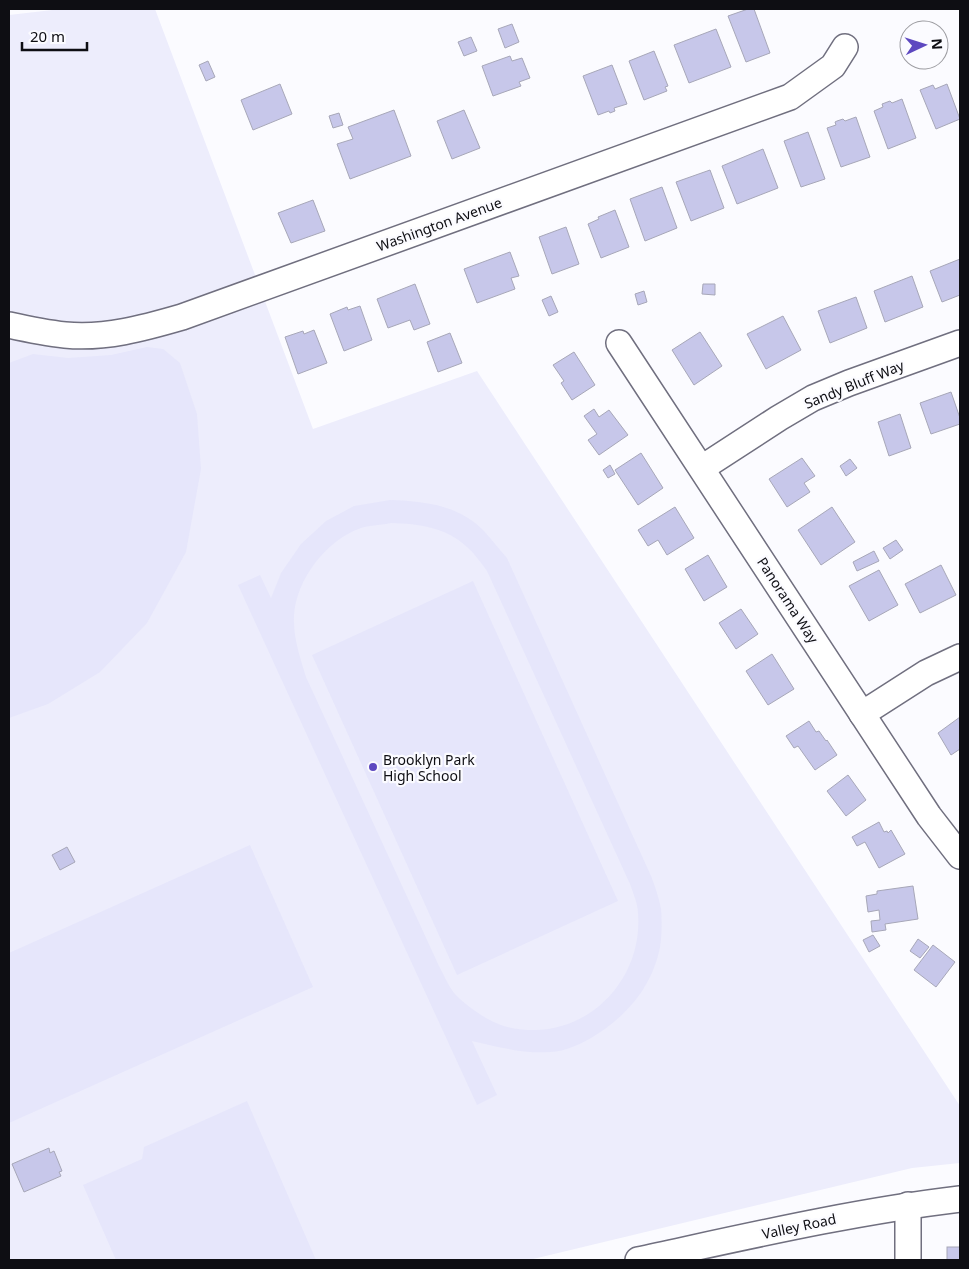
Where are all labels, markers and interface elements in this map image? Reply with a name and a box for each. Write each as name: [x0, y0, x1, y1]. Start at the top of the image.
scale bar: [22, 20, 88, 52]
north arrow: [899, 20, 949, 70]
text: 20 m: [30, 26, 65, 46]
text: N: [928, 38, 947, 50]
street label: Washington Avenue: [374, 192, 504, 255]
street label: Sandy Bluff Way: [801, 355, 907, 413]
street label: Panorama Way: [753, 553, 823, 647]
place label: Brooklyn Park High School: [383, 750, 475, 785]
marker: Brooklyn Park High School: [367, 761, 379, 773]
street label: Valley Road: [760, 1209, 838, 1243]

